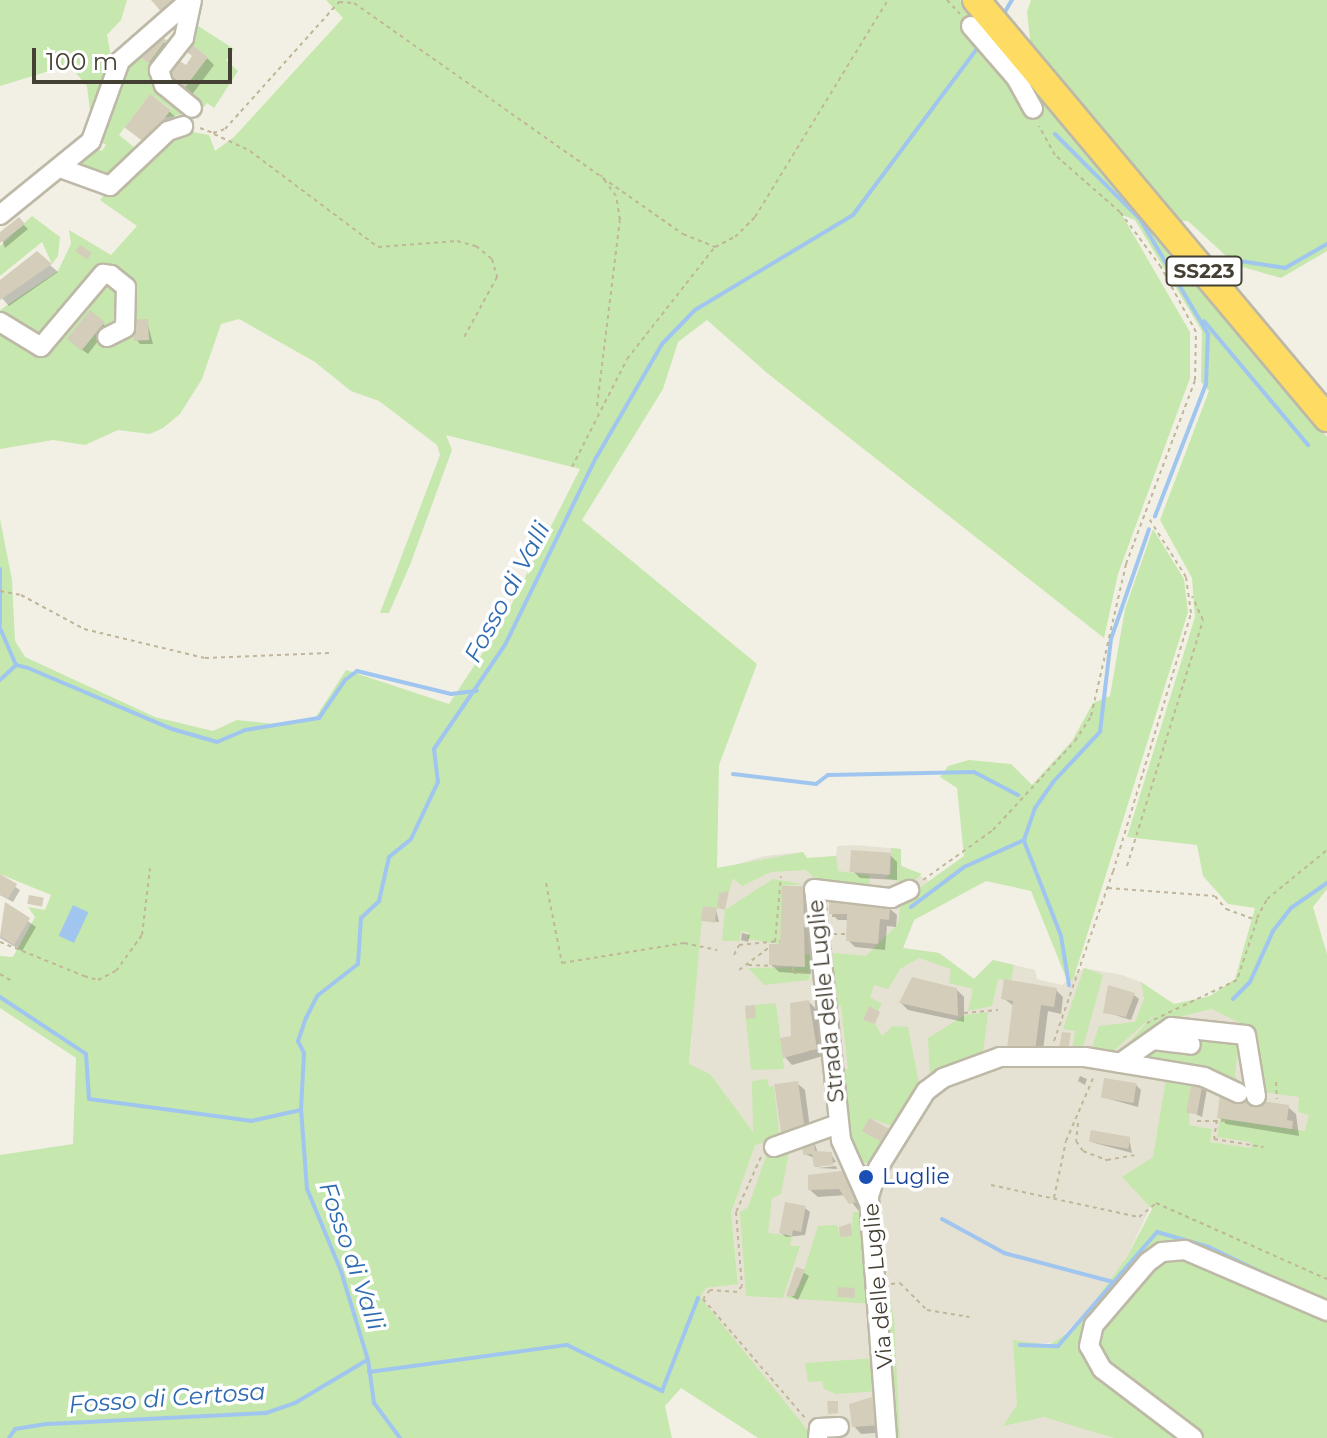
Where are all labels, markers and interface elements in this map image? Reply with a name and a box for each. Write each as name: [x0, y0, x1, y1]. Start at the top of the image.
scale bar: [36, 32, 236, 82]
text: 100 m: [46, 47, 118, 76]
road number: SS223: [1164, 255, 1244, 287]
water label: Fosso di Valli: [458, 517, 556, 667]
street label: Strada delle Luglie: [802, 898, 850, 1104]
place label: Luglie: [882, 1164, 950, 1190]
marker: Luglie: [857, 1168, 875, 1186]
water label: Fosso di Valli: [313, 1178, 391, 1334]
street label: Via delle Luglie: [858, 1202, 898, 1370]
water label: Fosso di Certosa: [68, 1377, 266, 1419]

